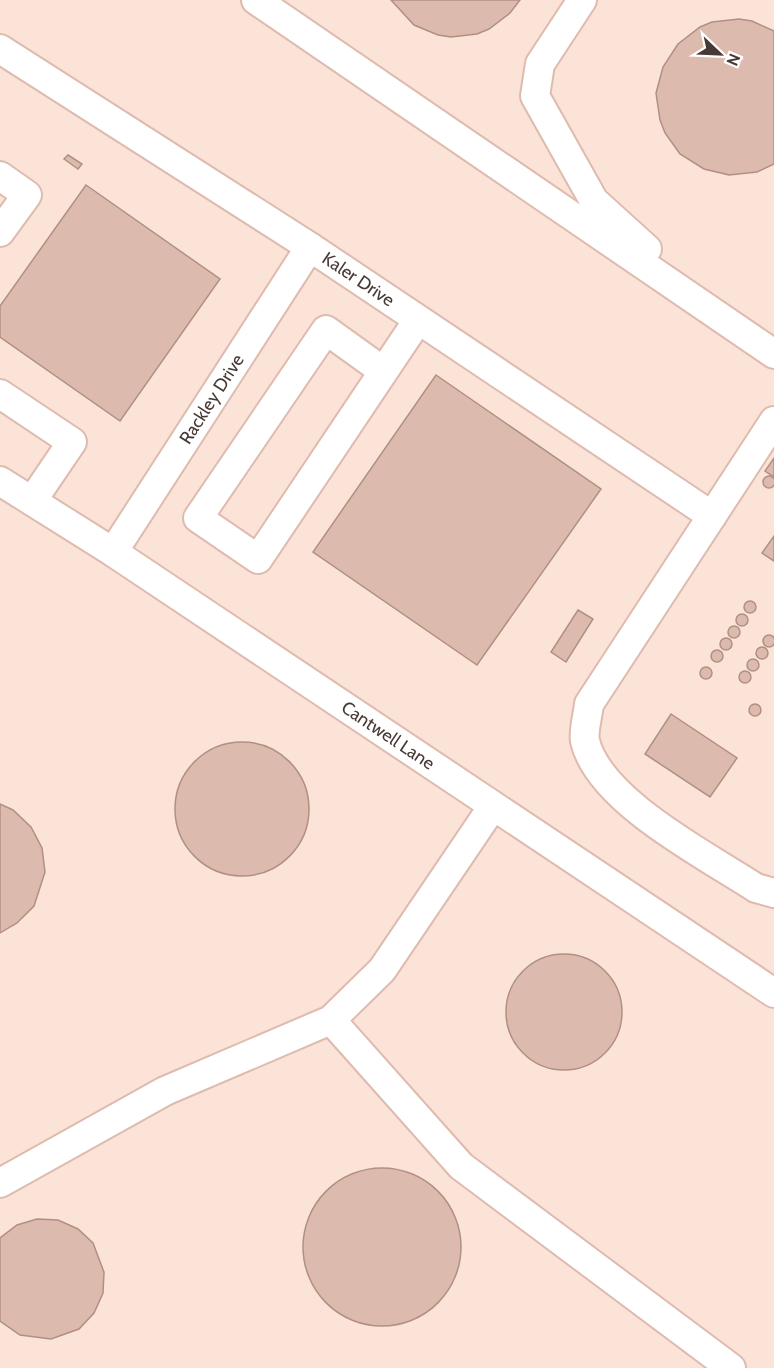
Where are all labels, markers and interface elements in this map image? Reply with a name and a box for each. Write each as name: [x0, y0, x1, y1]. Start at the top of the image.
north arrow: [690, 24, 750, 84]
text: N: [722, 51, 744, 69]
street label: Kaler Drive: [318, 247, 399, 311]
street label: Rackley Drive: [175, 350, 249, 448]
street label: Cantwell Lane: [337, 696, 439, 774]

